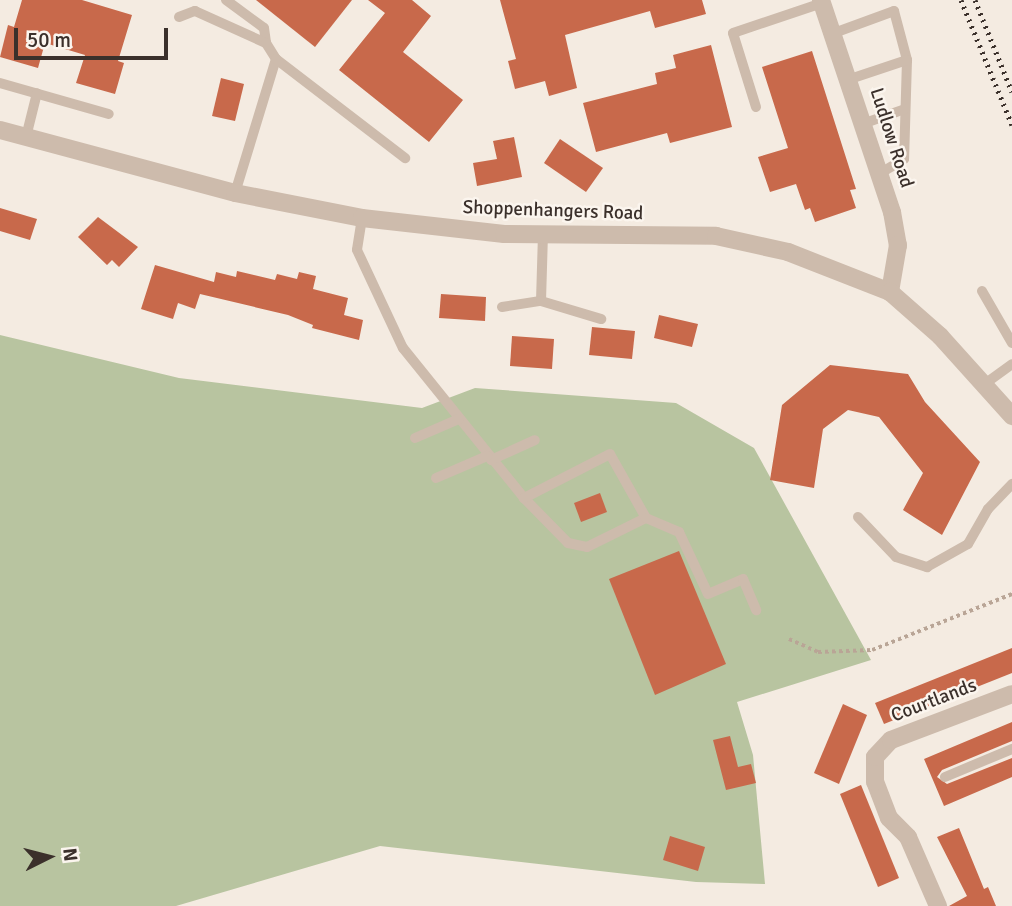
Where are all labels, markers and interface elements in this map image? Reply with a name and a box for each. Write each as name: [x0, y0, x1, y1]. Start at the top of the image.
scale bar: [18, 14, 172, 58]
text: 50 m: [27, 27, 71, 53]
street label: Ludlow Road: [864, 85, 918, 191]
street label: Shoppenhangers Road: [462, 196, 644, 226]
street label: Courtlands: [888, 674, 980, 728]
north arrow: [14, 822, 84, 892]
text: N: [57, 847, 83, 863]

